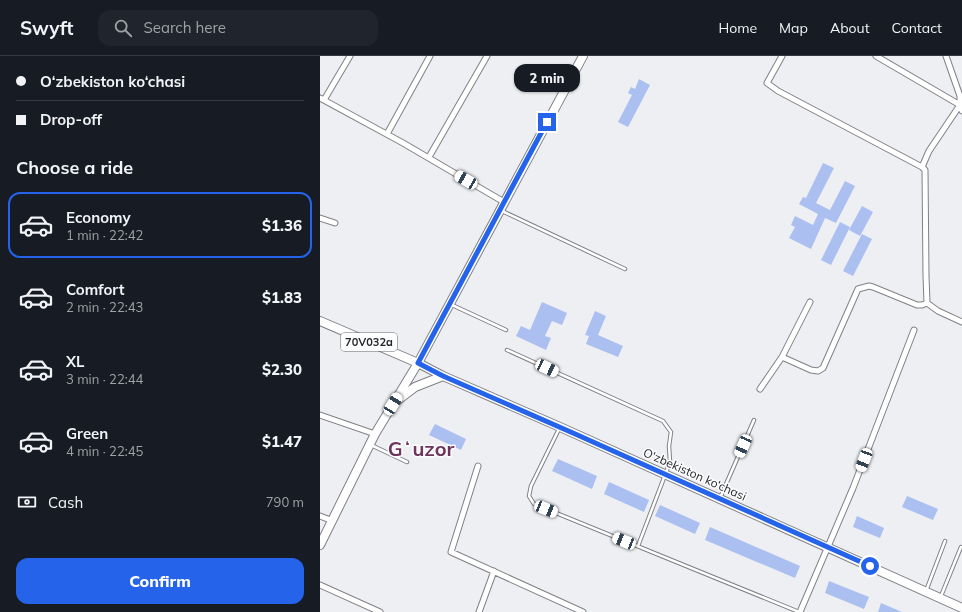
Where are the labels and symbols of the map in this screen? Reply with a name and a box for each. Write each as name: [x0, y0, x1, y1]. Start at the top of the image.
callout: 2 min: [514, 64, 580, 92]
route end: [538, 113, 556, 131]
car: [453, 169, 479, 191]
road number: 70V032a: [341, 333, 397, 351]
car: [534, 357, 560, 379]
car: [382, 391, 404, 417]
car: [733, 433, 753, 459]
district label: Gʻuzor: [388, 436, 455, 461]
street label: O‘zbekiston ko‘chasi: [641, 444, 749, 504]
car: [854, 447, 874, 473]
car: [533, 499, 559, 519]
car: [611, 531, 637, 551]
route start: [861, 557, 879, 575]

